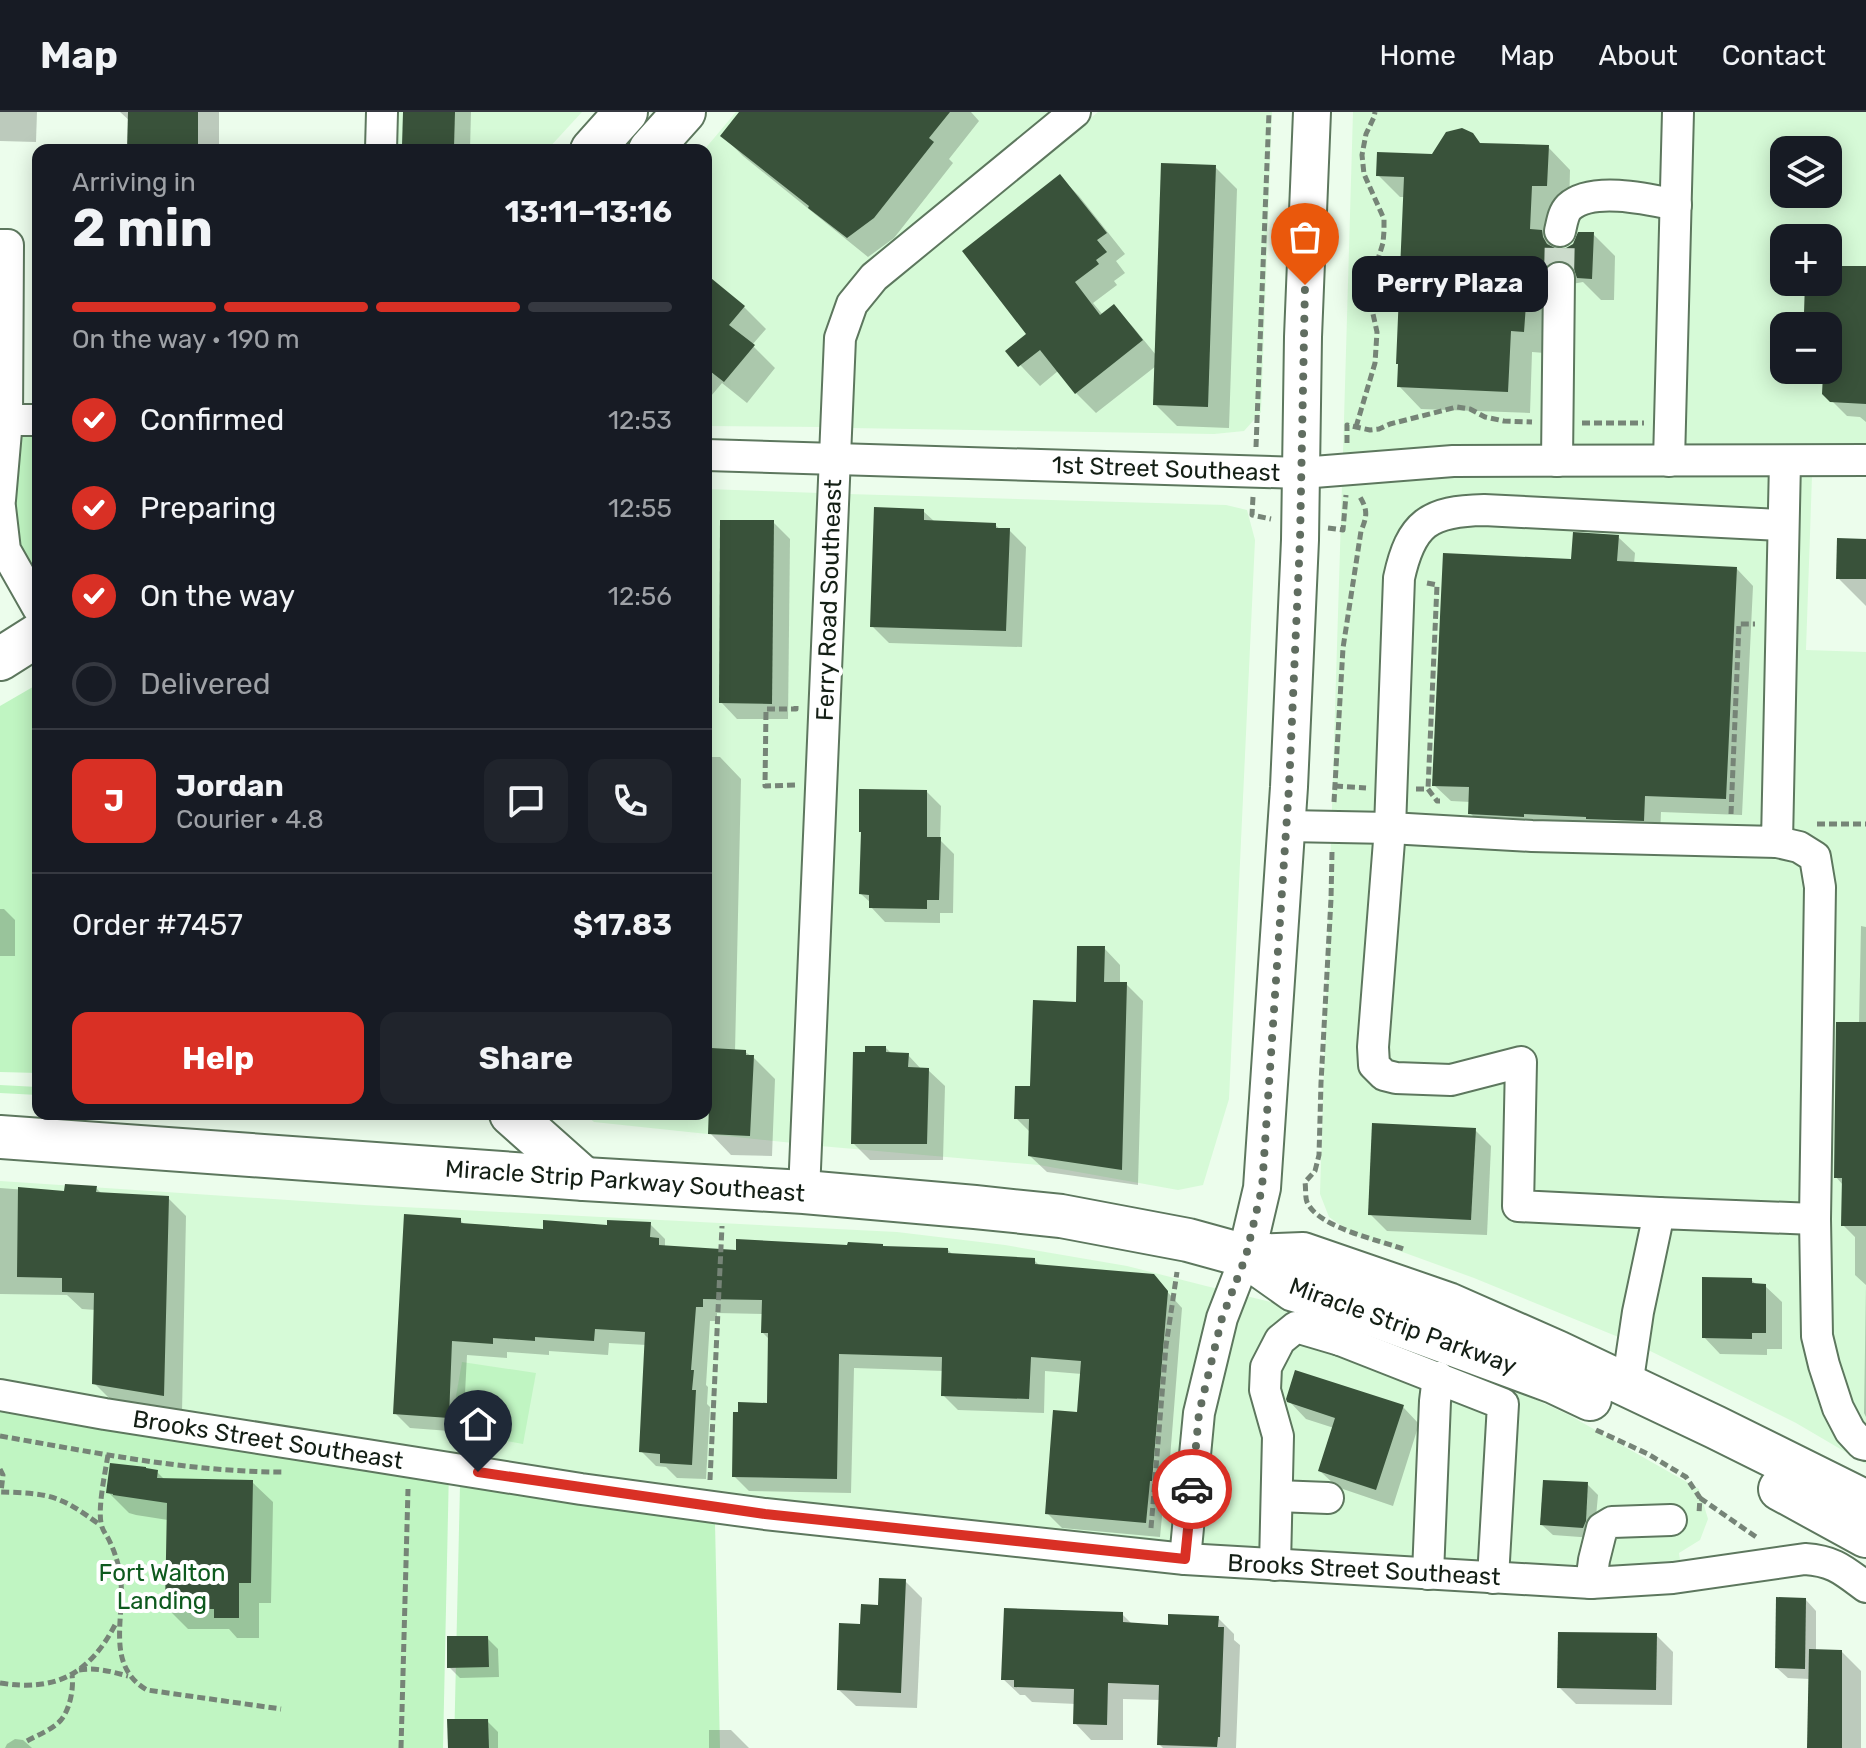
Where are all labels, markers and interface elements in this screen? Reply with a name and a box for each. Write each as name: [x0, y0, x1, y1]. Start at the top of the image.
text: Map: [40, 32, 118, 78]
text: Home: [1379, 39, 1456, 72]
text: Map: [1500, 39, 1554, 72]
text: About: [1598, 39, 1678, 72]
text: Contact: [1722, 39, 1826, 72]
map controls: [1770, 136, 1842, 384]
button: layers: [1770, 136, 1842, 208]
text: Arriving in: [72, 167, 196, 198]
text: 13:11–13:16: [505, 194, 672, 230]
text: 2 min: [72, 197, 213, 259]
pin: [1271, 203, 1339, 285]
icon: bag: [1283, 215, 1327, 259]
button: +: [1770, 224, 1842, 296]
callout: Perry Plaza: [1353, 257, 1549, 313]
text: Perry Plaza: [1377, 268, 1523, 299]
button: −: [1770, 312, 1842, 384]
text: On the way · 190 m: [72, 324, 300, 355]
icon: check: [72, 398, 116, 442]
text: Confirmed: [140, 402, 284, 438]
text: 12:53: [608, 405, 672, 436]
street label: 1st Street Southeast: [1051, 451, 1281, 487]
street label: Ferry Road Southeast: [811, 479, 847, 721]
icon: check: [72, 486, 116, 530]
text: Preparing: [140, 490, 276, 526]
text: 12:55: [608, 493, 672, 524]
icon: check: [72, 574, 116, 618]
text: On the way: [140, 578, 295, 614]
text: 12:56: [608, 581, 672, 612]
text: Delivered: [140, 666, 271, 702]
button: chat: [484, 759, 568, 843]
button: phone: [588, 759, 672, 843]
text: Jordan: [176, 768, 284, 804]
text: J: [104, 783, 124, 819]
text: Courier · 4.8: [176, 804, 324, 835]
text: Order #7457: [72, 907, 243, 943]
text: $17.83: [573, 907, 672, 943]
button: Help: [72, 1012, 364, 1104]
button: Share: [380, 1012, 672, 1104]
street label: Miracle Strip Parkway Southeast: [444, 1154, 806, 1208]
street label: Miracle Strip Parkway: [1285, 1272, 1521, 1380]
pin: [444, 1390, 512, 1472]
icon: home: [456, 1402, 500, 1446]
street label: Brooks Street Southeast: [131, 1405, 405, 1475]
courier: [1152, 1449, 1232, 1529]
icon: car: [1170, 1467, 1214, 1511]
street label: Brooks Street Southeast: [1227, 1549, 1501, 1591]
park label: Fort Walton Landing: [99, 1559, 226, 1615]

